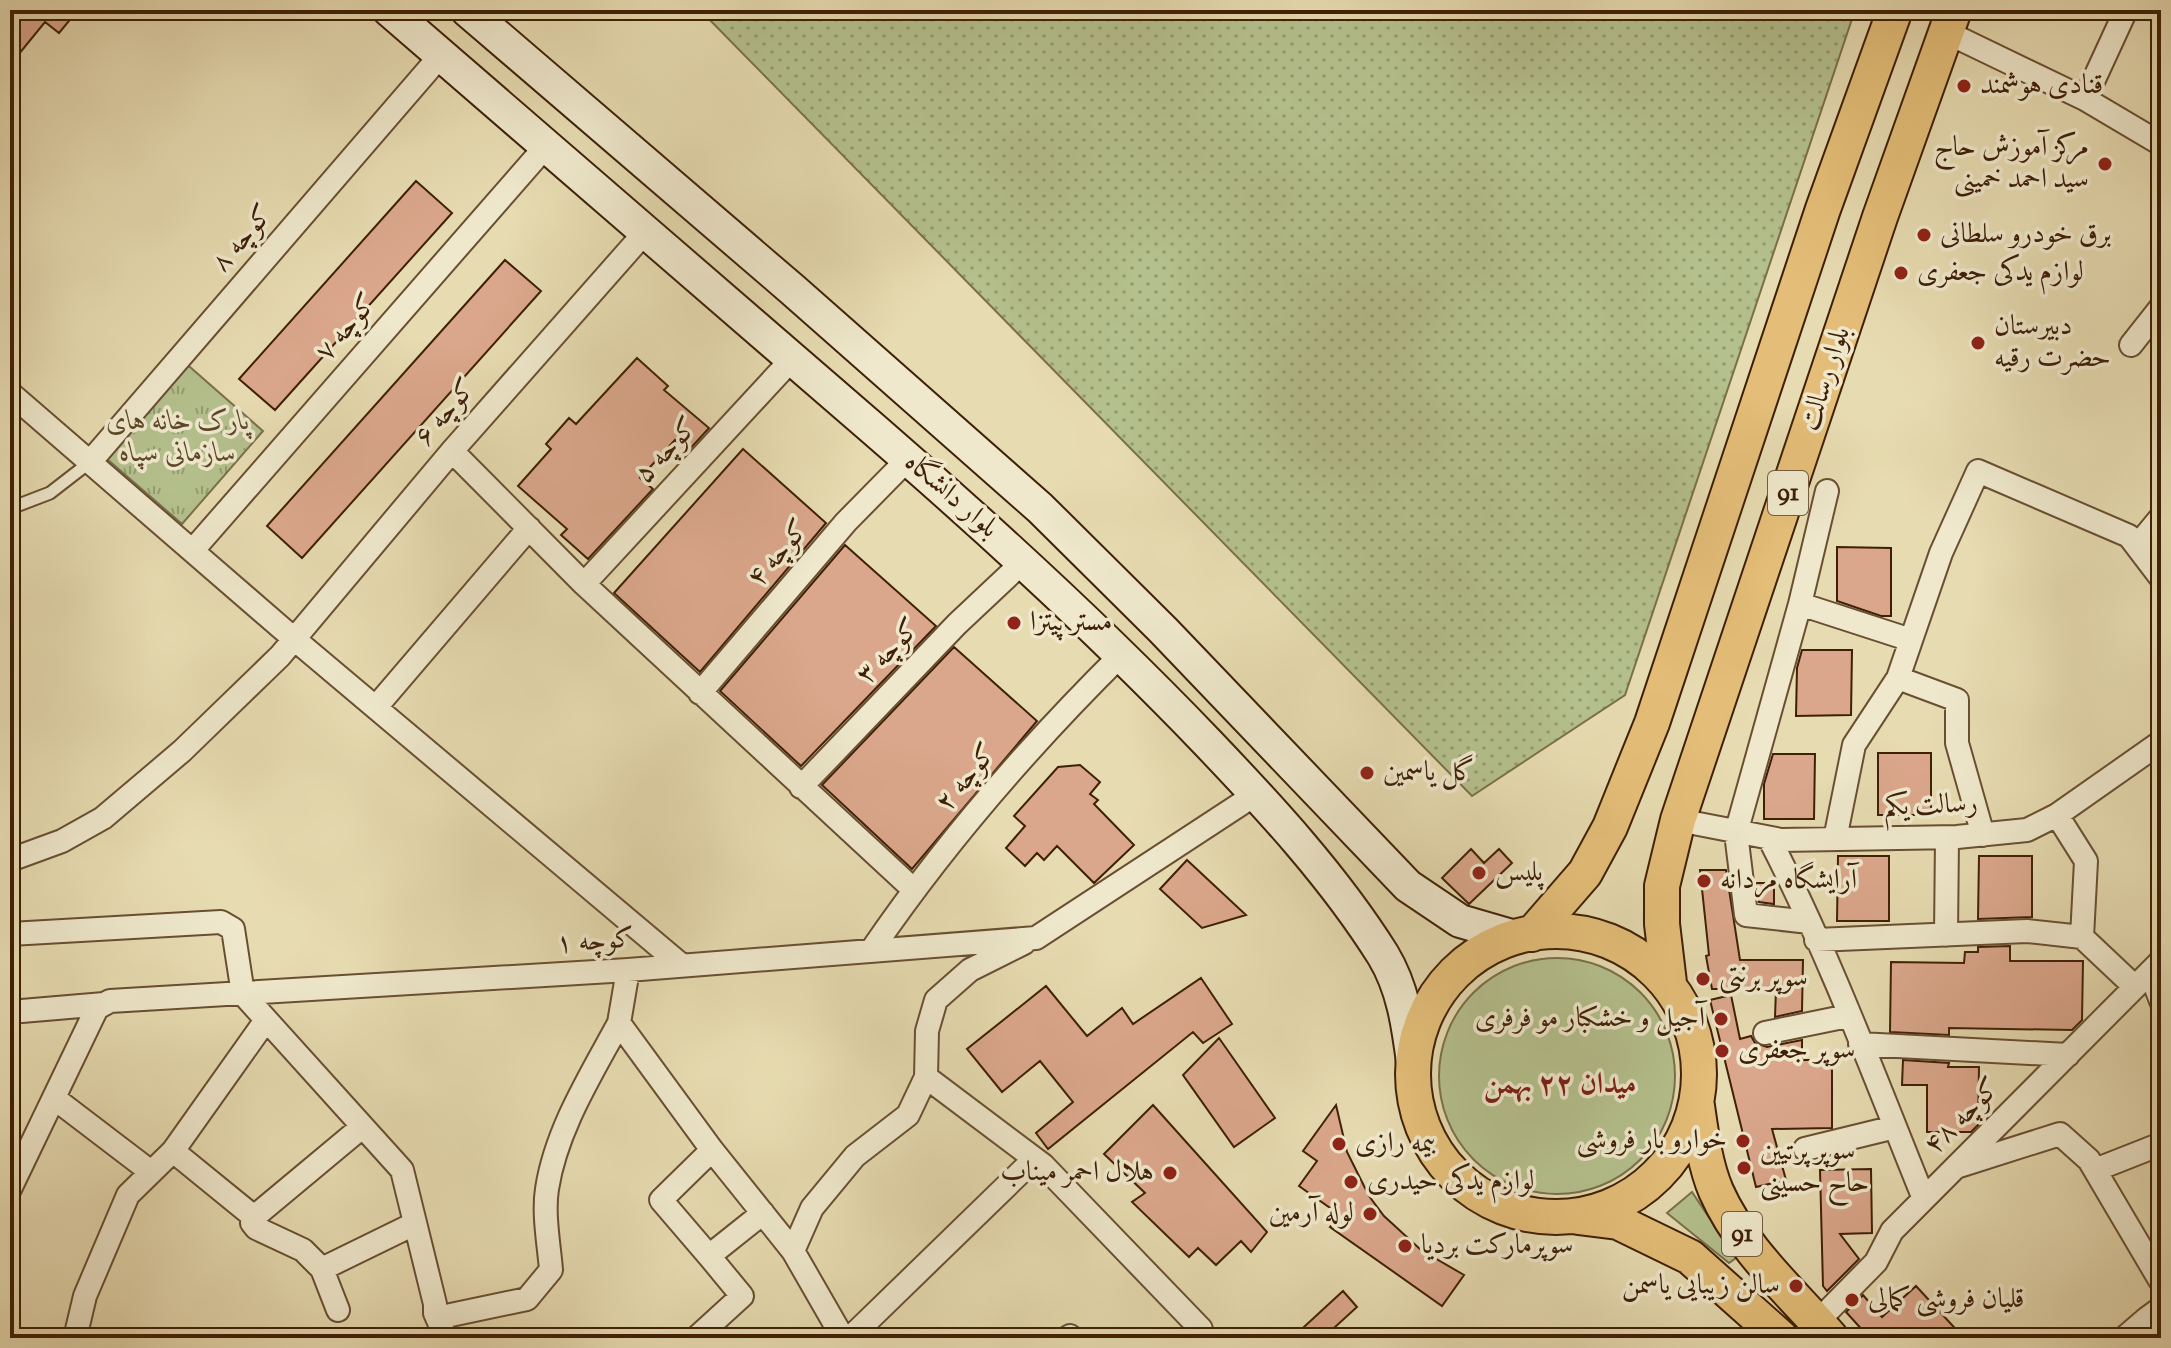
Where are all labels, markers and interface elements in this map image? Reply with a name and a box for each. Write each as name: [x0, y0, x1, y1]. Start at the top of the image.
place label: قنادی هوشمند: [1980, 66, 2103, 106]
marker: قنادی هوشمند: [1955, 77, 1973, 95]
place label: مرکز آموزش حاج سید احمد خمینی: [1934, 128, 2089, 200]
marker: مرکز آموزش حاج سید احمد خمینی: [2096, 155, 2114, 173]
street label: کوچه ۸: [202, 196, 284, 282]
place label: برق خودرو سلطانی: [1940, 215, 2111, 255]
marker: برق خودرو سلطانی: [1915, 226, 1933, 244]
place label: لوازم یدکی جعفری: [1917, 253, 2084, 295]
marker: لوازم یدکی جعفری: [1892, 264, 1910, 282]
street label: کوچه ۷: [306, 285, 388, 371]
place label: دبیرستان حضرت رقیه: [1994, 307, 2111, 379]
street label: بلوار رسالت: [1790, 322, 1862, 436]
marker: دبیرستان حضرت رقیه: [1969, 334, 1987, 352]
street label: کوچه ۶: [405, 370, 487, 456]
park label: پارک خانه های سازمانی سپاه: [106, 402, 253, 474]
street label: کوچه ۵: [626, 409, 708, 493]
street label: بلوار دانشگاه: [895, 444, 1007, 548]
road number: 91: [1768, 471, 1808, 515]
street label: کوچه ۴: [738, 511, 820, 597]
place label: مستر پیتزا: [1030, 603, 1113, 643]
street label: کوچه ۳: [848, 610, 930, 694]
marker: مستر پیتزا: [1005, 614, 1023, 632]
street label: کوچه ۲: [927, 735, 1007, 821]
place label: گل یاسمین: [1383, 753, 1475, 793]
marker: گل یاسمین: [1358, 764, 1376, 782]
street label: رسالت یکم: [1883, 784, 1979, 832]
place label: پلیس: [1495, 853, 1545, 893]
place label: آرایشگاه مردانه: [1720, 861, 1860, 901]
marker: پلیس: [1470, 864, 1488, 882]
marker: آرایشگاه مردانه: [1695, 872, 1713, 890]
street label: کوچه ۱: [555, 919, 635, 965]
place label: سوپر برنتی: [1719, 959, 1808, 999]
marker: سوپر برنتی: [1694, 970, 1712, 988]
place label: آجیل و خشکبار مو فرفری: [1475, 999, 1708, 1039]
marker: آجیل و خشکبار مو فرفری: [1712, 1010, 1730, 1028]
place label: سوپر جعفری: [1738, 1031, 1855, 1071]
marker: سوپر جعفری: [1713, 1042, 1731, 1060]
district label: میدان ۲۲ بهمن: [1484, 1064, 1636, 1107]
street label: کوچه ۴۸: [1915, 1069, 2011, 1165]
place label: خوارو بار فروشی: [1577, 1121, 1727, 1161]
place label: بیمه رازی: [1355, 1124, 1436, 1164]
marker: خوارو بار فروشی: [1734, 1132, 1752, 1150]
place label: سوپر پرتیین حاح حسینی: [1760, 1132, 1869, 1207]
marker: بیمه رازی: [1330, 1135, 1348, 1153]
place label: هلال احمر میناب: [1000, 1153, 1154, 1193]
marker: سوپر پرتیین حاح حسینی: [1735, 1159, 1753, 1177]
place label: لوازم یدکی حیدری: [1367, 1162, 1535, 1204]
marker: هلال احمر میناب: [1161, 1164, 1179, 1182]
marker: لوازم یدکی حیدری: [1342, 1173, 1360, 1191]
place label: لوله آرمین: [1269, 1194, 1354, 1234]
marker: لوله آرمین: [1361, 1205, 1379, 1223]
road number: 91: [1722, 1212, 1762, 1256]
place label: سوپرمارکت بردیا: [1421, 1226, 1573, 1266]
marker: سوپرمارکت بردیا: [1396, 1237, 1414, 1255]
place label: سالن زیبایی یاسمن: [1622, 1266, 1780, 1306]
marker: سالن زیبایی یاسمن: [1787, 1277, 1805, 1295]
place label: قلیان فروشی کمالی: [1868, 1280, 2024, 1320]
marker: قلیان فروشی کمالی: [1843, 1291, 1861, 1309]

